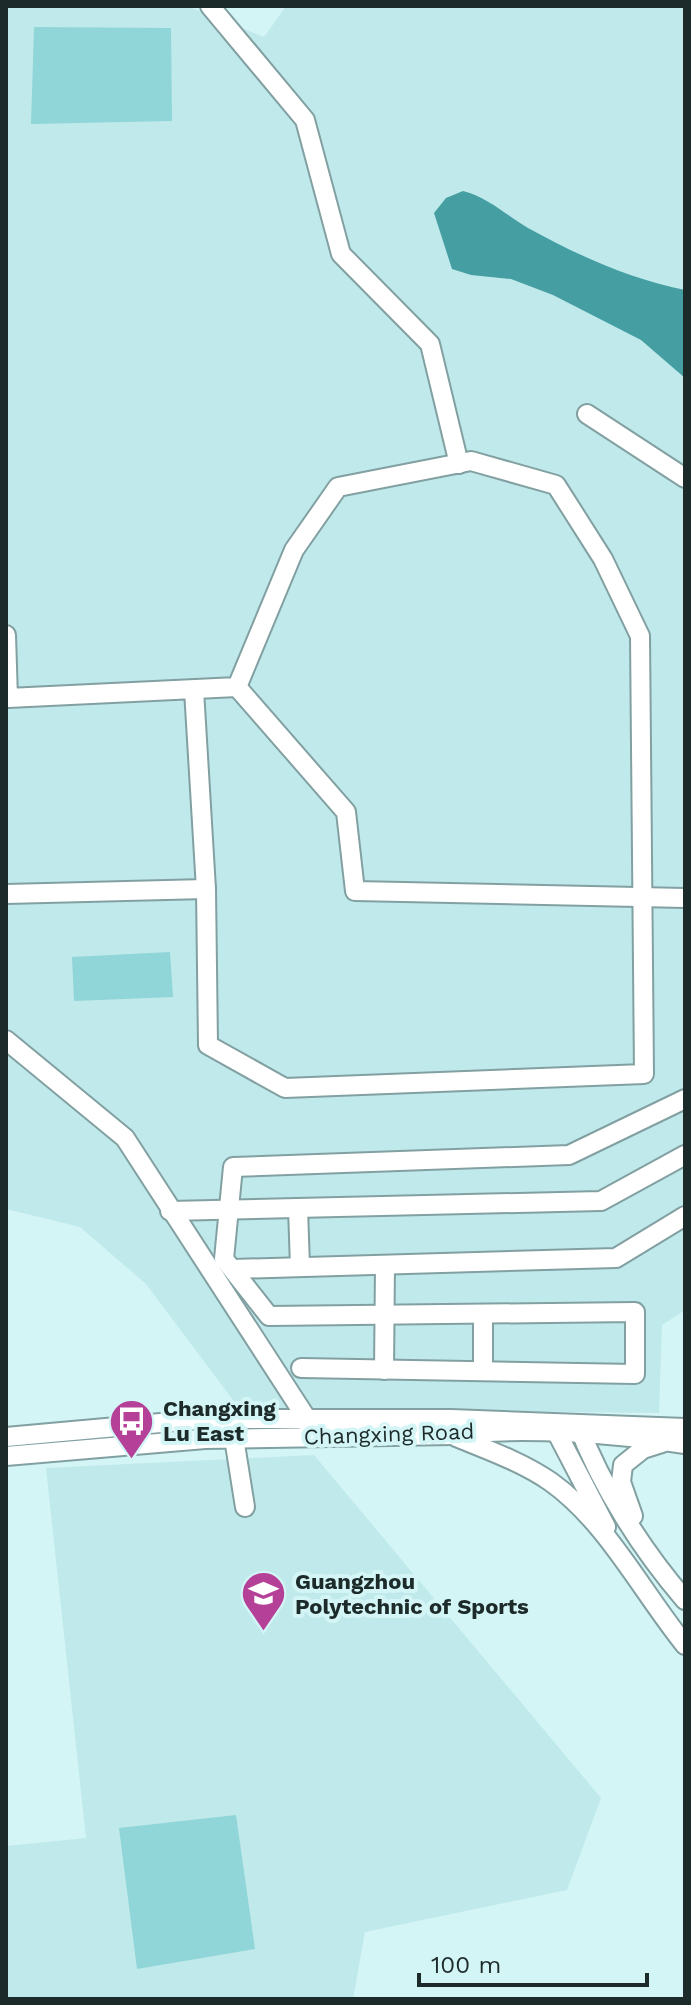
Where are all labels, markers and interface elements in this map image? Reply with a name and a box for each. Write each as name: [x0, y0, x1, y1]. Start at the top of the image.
place label: Changxing Lu East: [163, 1396, 276, 1446]
bus stop icon: Changxing Lu East: [108, 1397, 156, 1460]
street label: Changxing Road: [303, 1419, 475, 1449]
place label: Guangzhou Polytechnic of Sports: [295, 1569, 529, 1619]
school or university icon: Guangzhou Polytechnic of Sports: [240, 1570, 288, 1633]
scale bar: [419, 1937, 647, 1987]
text: 100 m: [431, 1951, 501, 1979]

